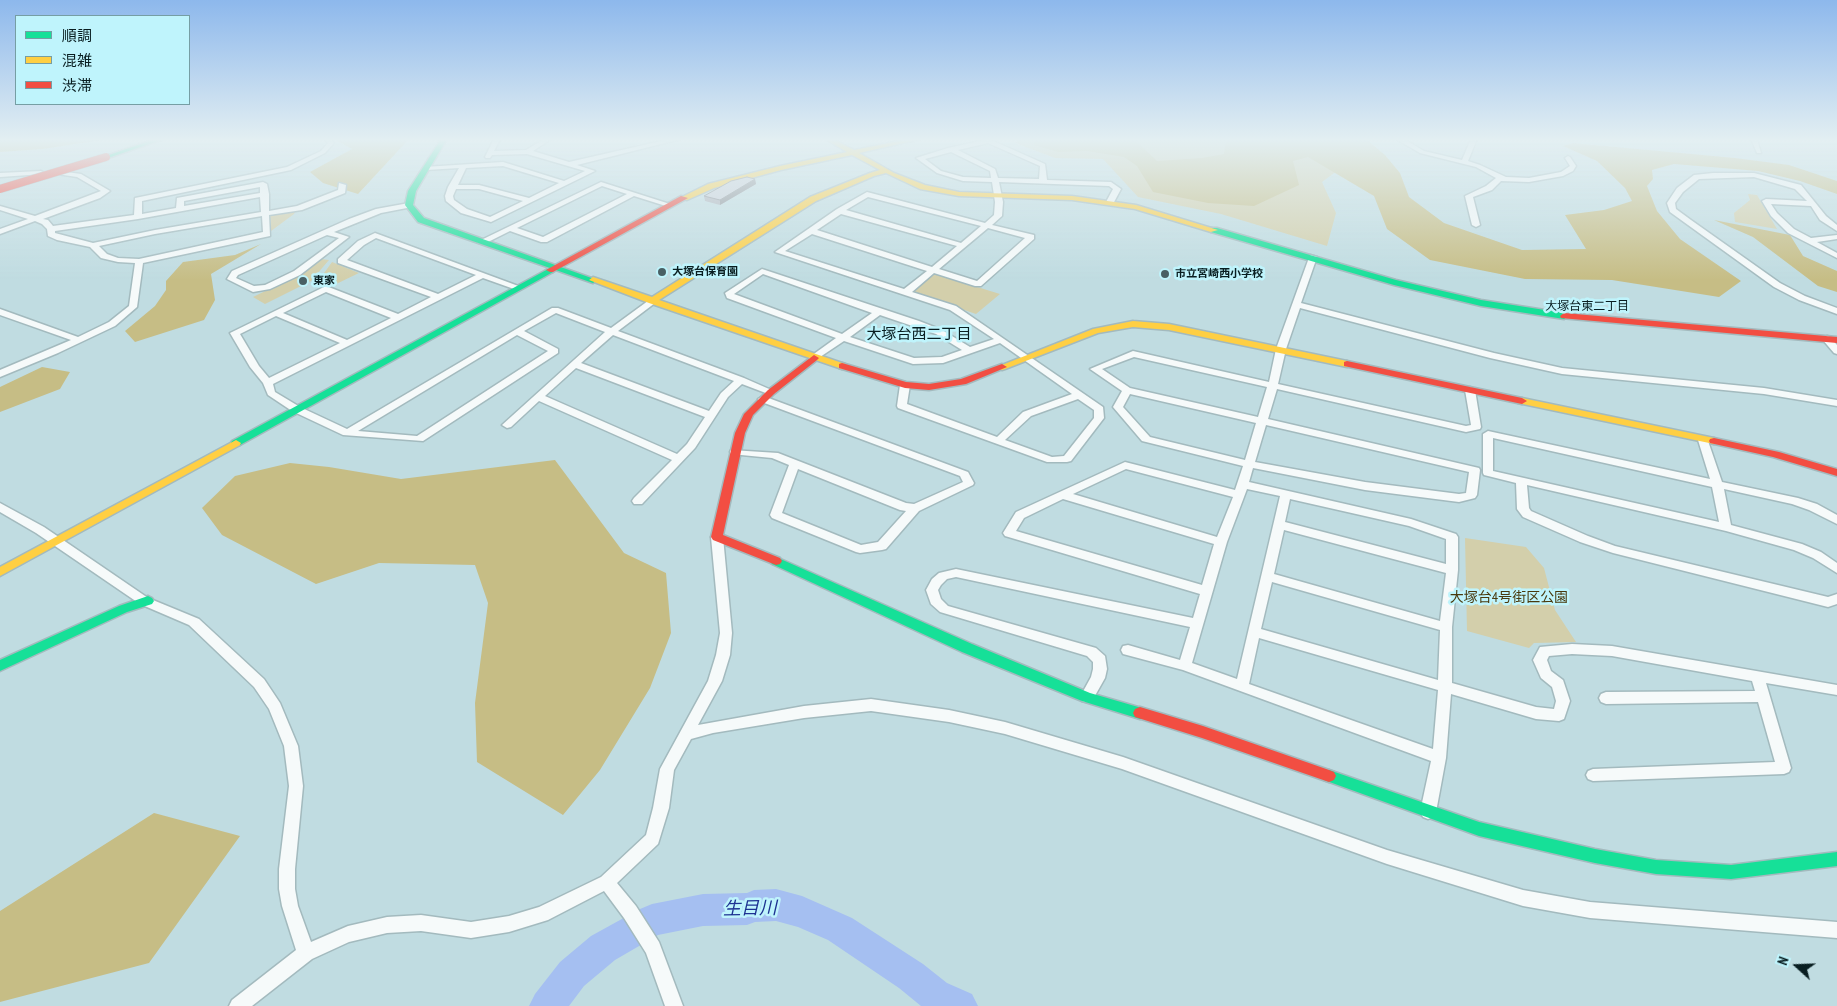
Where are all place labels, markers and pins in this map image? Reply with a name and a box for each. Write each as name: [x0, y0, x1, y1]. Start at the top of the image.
place label: 大塚台保育園: [672, 265, 738, 279]
marker: 大塚台保育園: [656, 266, 668, 278]
place label: 市立宮崎西小学校: [1175, 267, 1263, 281]
marker: 市立宮崎西小学校: [1159, 268, 1171, 280]
place label: 東家: [313, 274, 335, 288]
marker: 東家: [297, 275, 309, 287]

